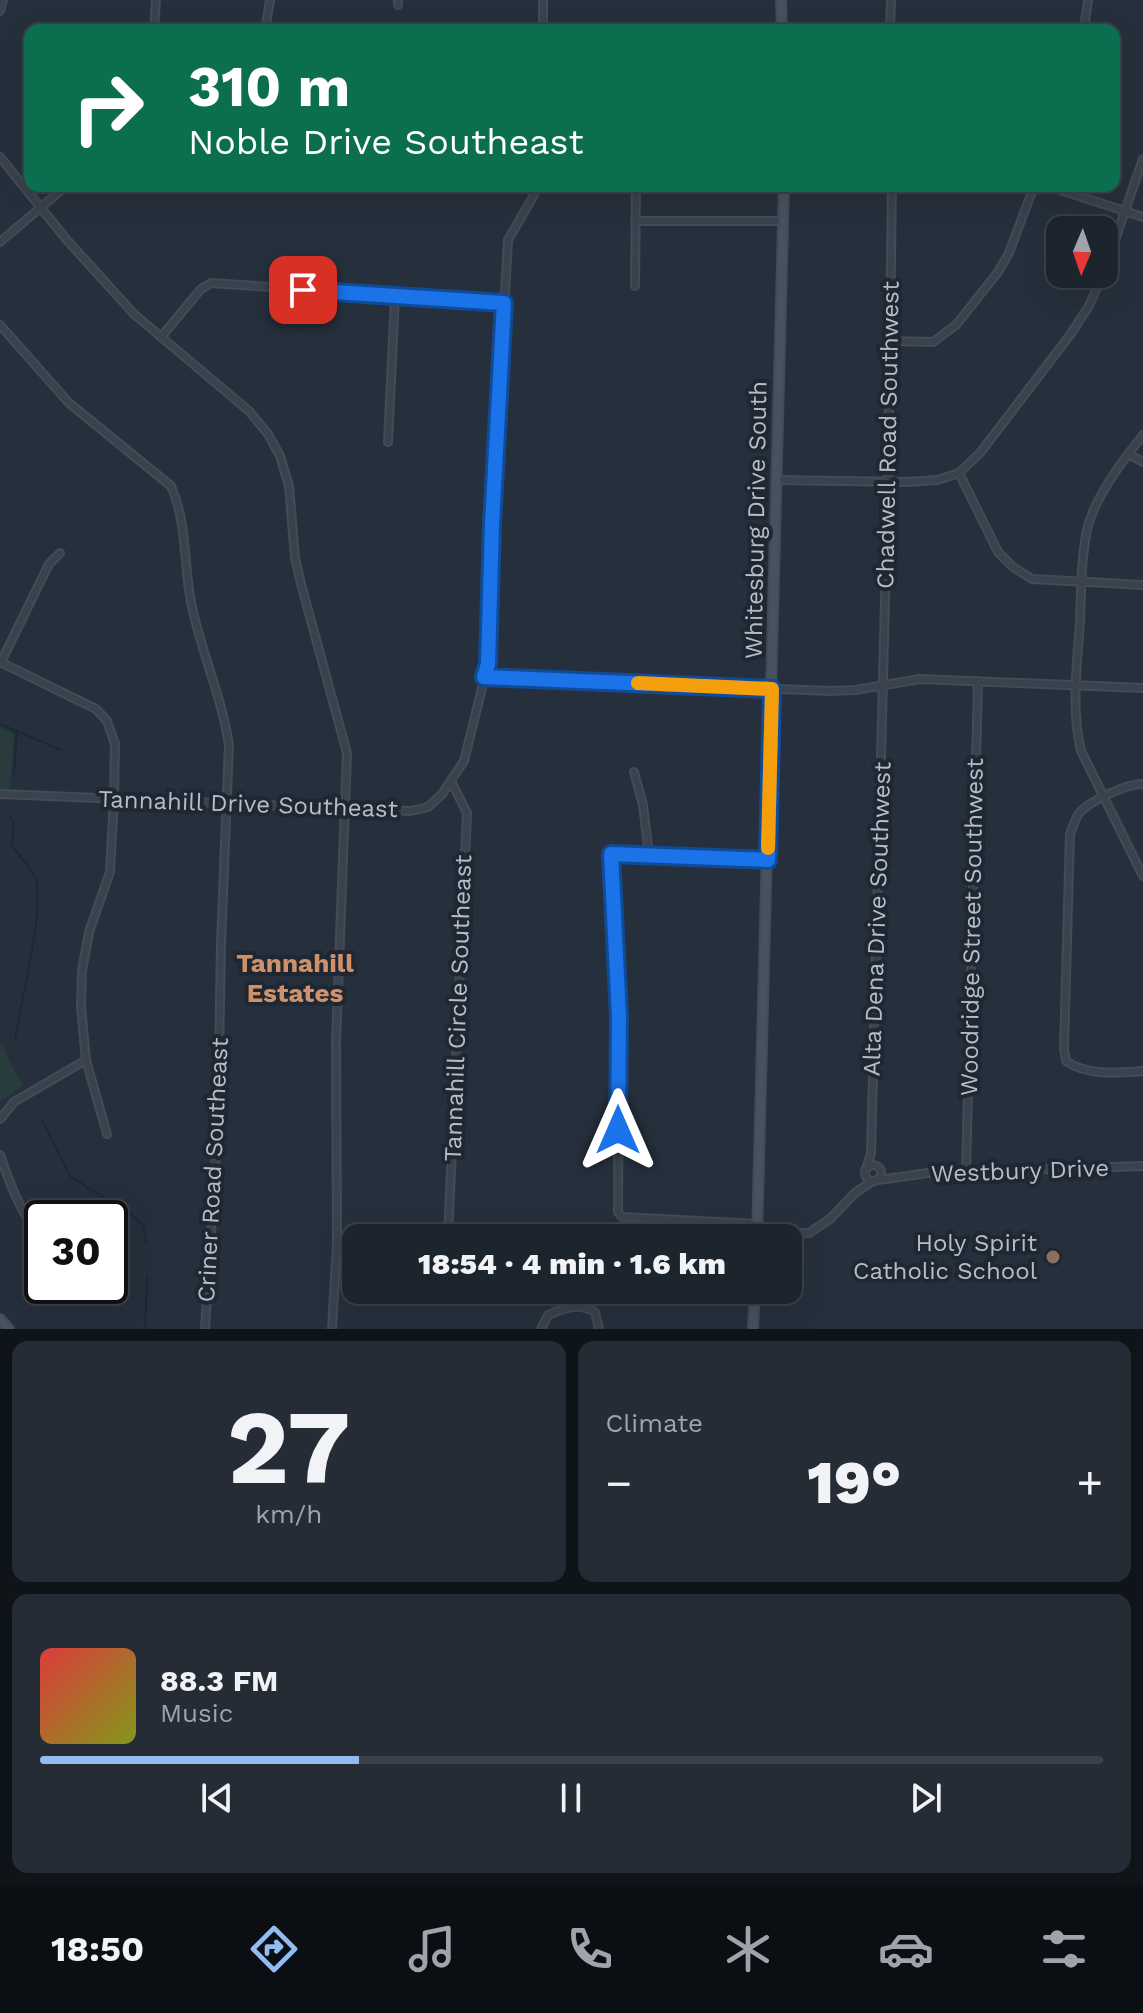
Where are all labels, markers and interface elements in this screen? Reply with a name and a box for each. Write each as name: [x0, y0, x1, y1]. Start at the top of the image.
text: 310 m: [188, 54, 350, 120]
icon: right: [56, 56, 160, 160]
text: Noble Drive Southeast: [188, 121, 584, 163]
north arrow: [1046, 216, 1118, 288]
map controls: [1046, 216, 1118, 288]
pin: [269, 256, 337, 324]
icon: arrive: [281, 268, 325, 312]
street label: Chadwell Road Southwest: [871, 281, 905, 589]
street label: Whitesburg Drive South: [740, 381, 772, 659]
street label: Woodridge Street Southwest: [955, 758, 989, 1096]
street label: Alta Dena Drive Southwest: [858, 761, 896, 1077]
street label: Tannahill Drive Southeast: [98, 785, 398, 823]
street label: Tannahill Circle Southeast: [439, 854, 477, 1162]
district label: Tannahill Estates: [236, 948, 354, 1008]
street label: Criner Road Southeast: [192, 1037, 234, 1303]
position arrow: [576, 1088, 660, 1172]
street label: Westbury Drive: [931, 1154, 1109, 1188]
speed limit sign: 30: [24, 1200, 128, 1304]
place label: Holy Spirit Catholic School: [853, 1229, 1038, 1285]
text: 18:54 · 4 min · 1.6 km: [418, 1246, 726, 1281]
marker: Holy Spirit Catholic School: [1044, 1248, 1062, 1266]
text: 27: [227, 1386, 350, 1508]
text: Climate: [606, 1408, 703, 1438]
text: 19°: [807, 1447, 901, 1518]
text: −: [606, 1457, 632, 1509]
text: +: [1076, 1457, 1103, 1509]
text: km/h: [255, 1499, 322, 1529]
text: 88.3 FM: [160, 1663, 278, 1698]
text: Music: [160, 1698, 233, 1728]
icon: previous: [195, 1776, 239, 1820]
icon: pause: [549, 1776, 593, 1820]
icon: next: [904, 1776, 948, 1820]
icon: directions: [246, 1921, 302, 1977]
icon: music: [404, 1921, 460, 1977]
icon: phone: [562, 1921, 618, 1977]
icon: climate: [720, 1921, 776, 1977]
icon: car: [878, 1921, 934, 1977]
icon: filters: [1036, 1921, 1092, 1977]
text: 18:50: [51, 1928, 144, 1970]

